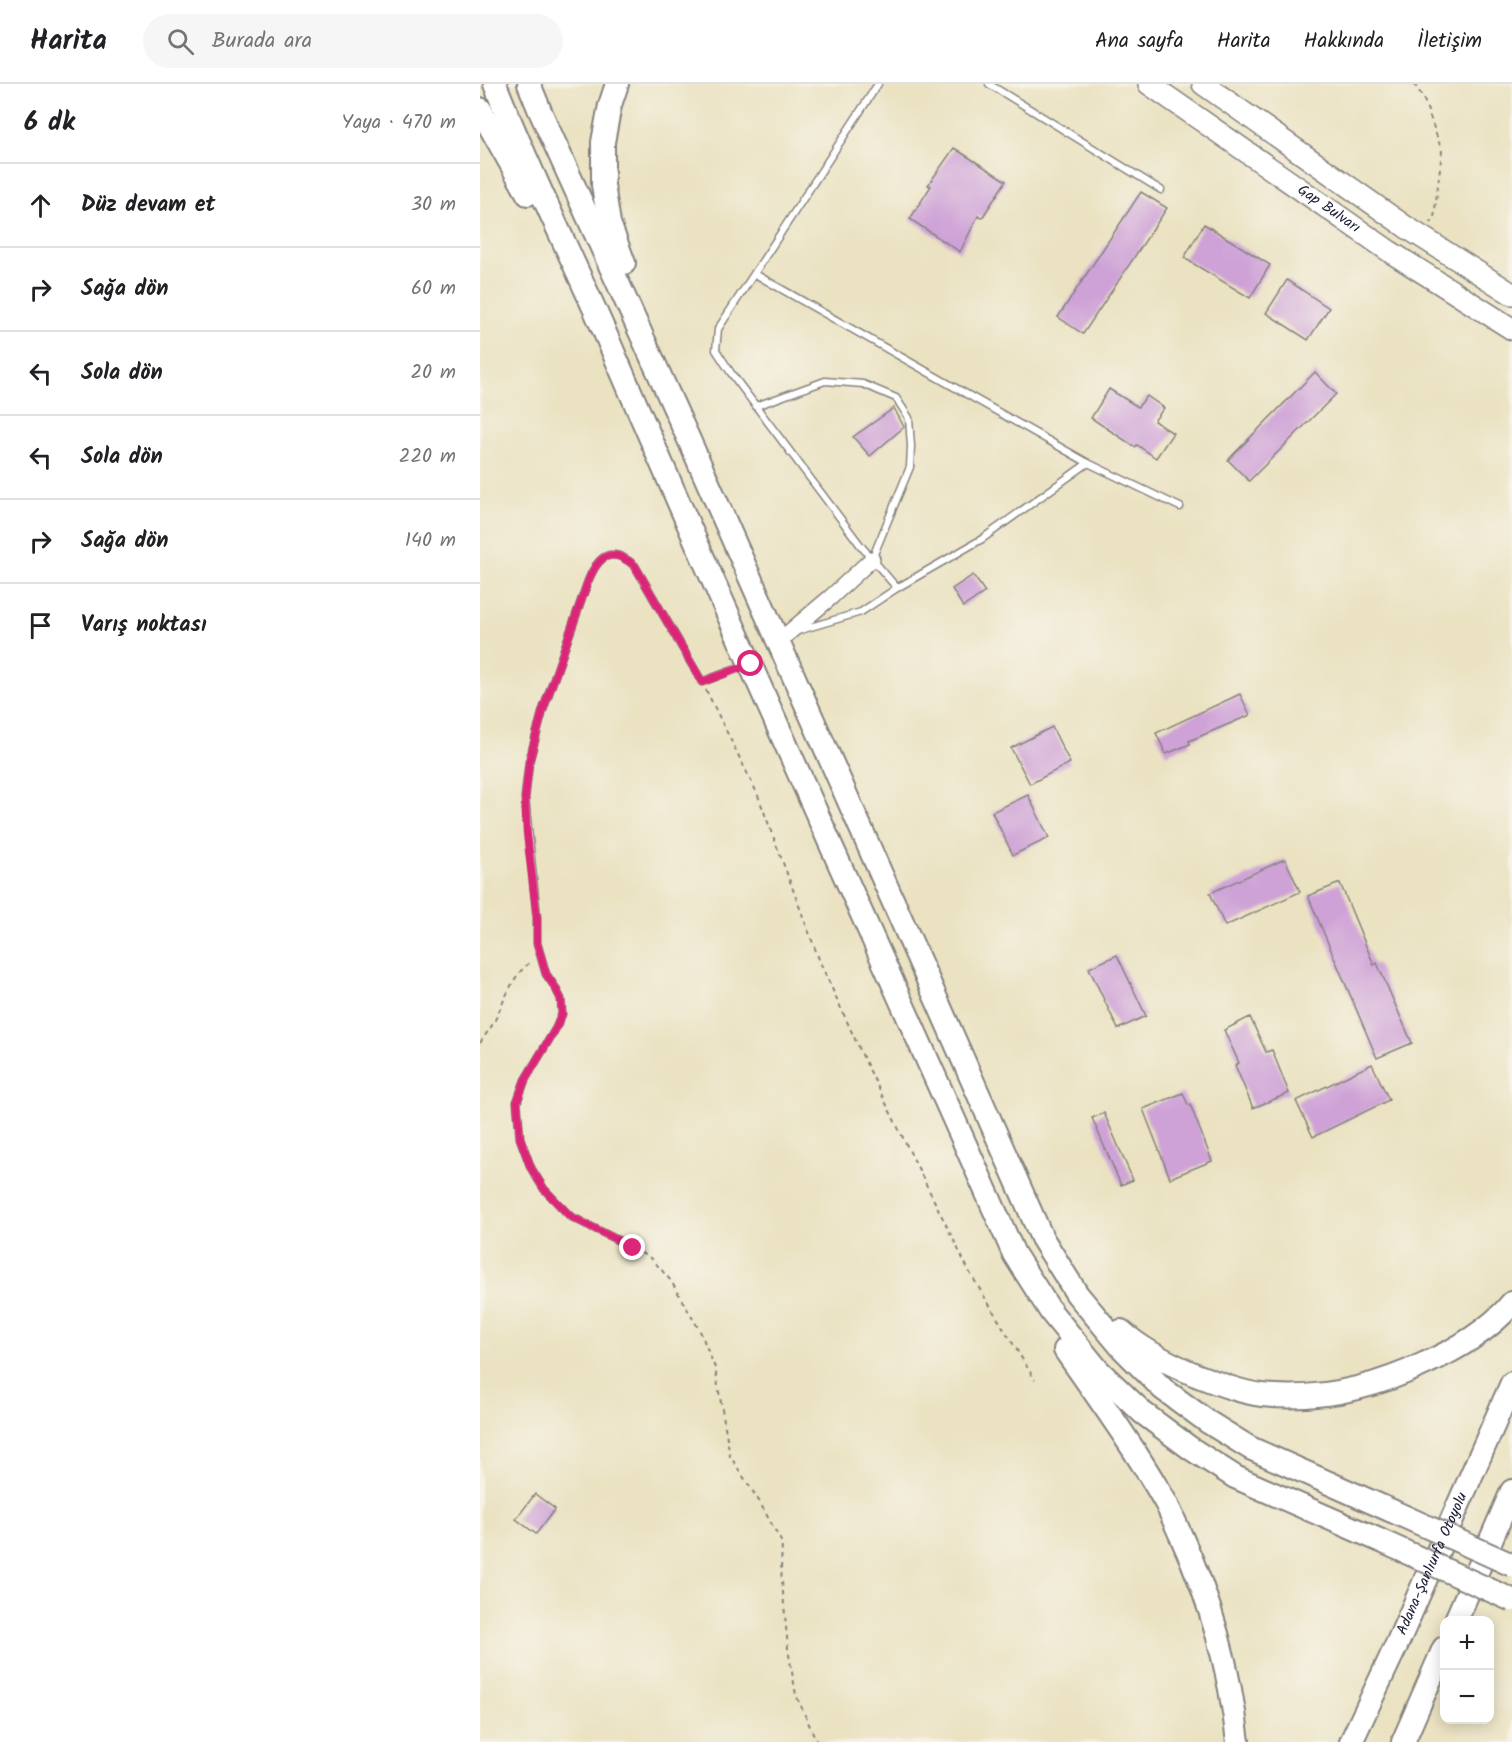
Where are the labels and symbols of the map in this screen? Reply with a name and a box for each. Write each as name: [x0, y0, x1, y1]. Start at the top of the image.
street label: Gap Bulvarı: [1292, 179, 1365, 240]
route start: [737, 650, 763, 676]
route end: [619, 1234, 645, 1260]
street label: Adana-Şanlıurfa Otoyolu: [1390, 1488, 1474, 1639]

